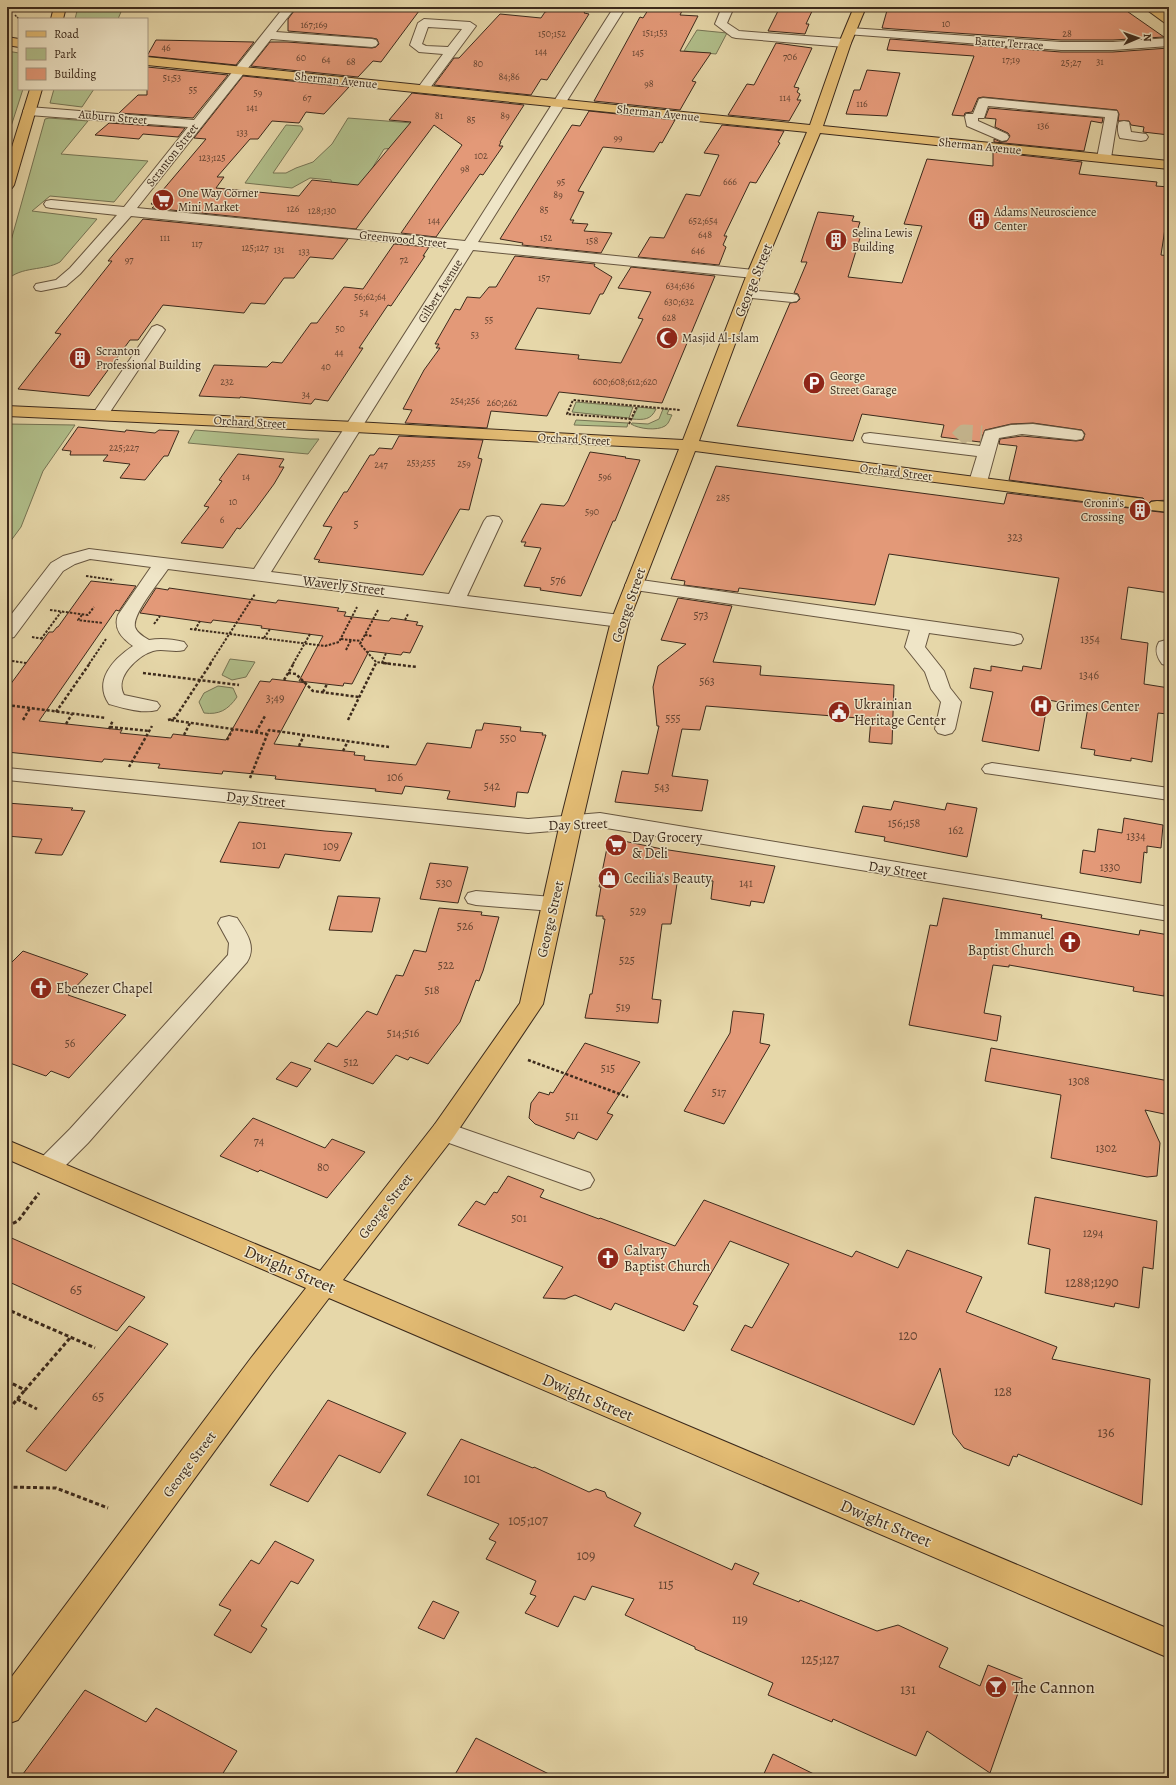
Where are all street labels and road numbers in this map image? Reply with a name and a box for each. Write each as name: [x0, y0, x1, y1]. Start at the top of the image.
street label: Batter Terrace: [974, 33, 1044, 53]
street label: Sherman Avenue: [294, 68, 378, 92]
street label: Sherman Avenue: [616, 101, 700, 125]
street label: Auburn Street: [77, 106, 148, 128]
street label: Scranton Street: [142, 120, 202, 190]
street label: Sherman Avenue: [938, 134, 1022, 158]
street label: Greenwood Street: [358, 226, 448, 252]
street label: George Street: [730, 240, 777, 320]
street label: Gilbert Avenue: [414, 256, 466, 326]
street label: Orchard Street: [213, 412, 287, 432]
street label: Orchard Street: [537, 429, 611, 449]
street label: Orchard Street: [859, 460, 933, 484]
street label: George Street: [607, 565, 650, 645]
street label: Waverly Street: [301, 571, 387, 600]
street label: Day Street: [225, 787, 287, 812]
street label: Day Street: [548, 814, 608, 835]
street label: Day Street: [867, 856, 929, 885]
street label: George Street: [532, 879, 569, 959]
street label: George Street: [354, 1169, 417, 1243]
street label: Dwight Street: [241, 1240, 339, 1299]
street label: Dwight Street: [539, 1368, 637, 1427]
street label: George Street: [158, 1427, 221, 1501]
street label: Dwight Street: [837, 1494, 935, 1553]

